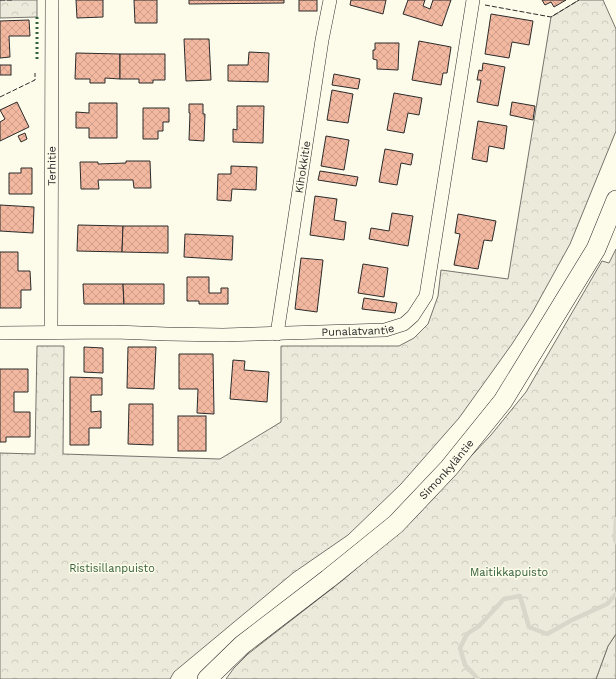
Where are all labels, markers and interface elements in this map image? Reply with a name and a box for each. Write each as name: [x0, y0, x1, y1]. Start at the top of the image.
street label: Kihokkitie: [293, 140, 313, 194]
street label: Terhitie: [45, 146, 59, 186]
street label: Punalatvantie: [321, 321, 396, 339]
street label: Simonkyläntie: [417, 437, 477, 502]
park label: Ristisillanpuisto: [69, 562, 155, 575]
park label: Maitikkapuisto: [470, 566, 548, 579]

